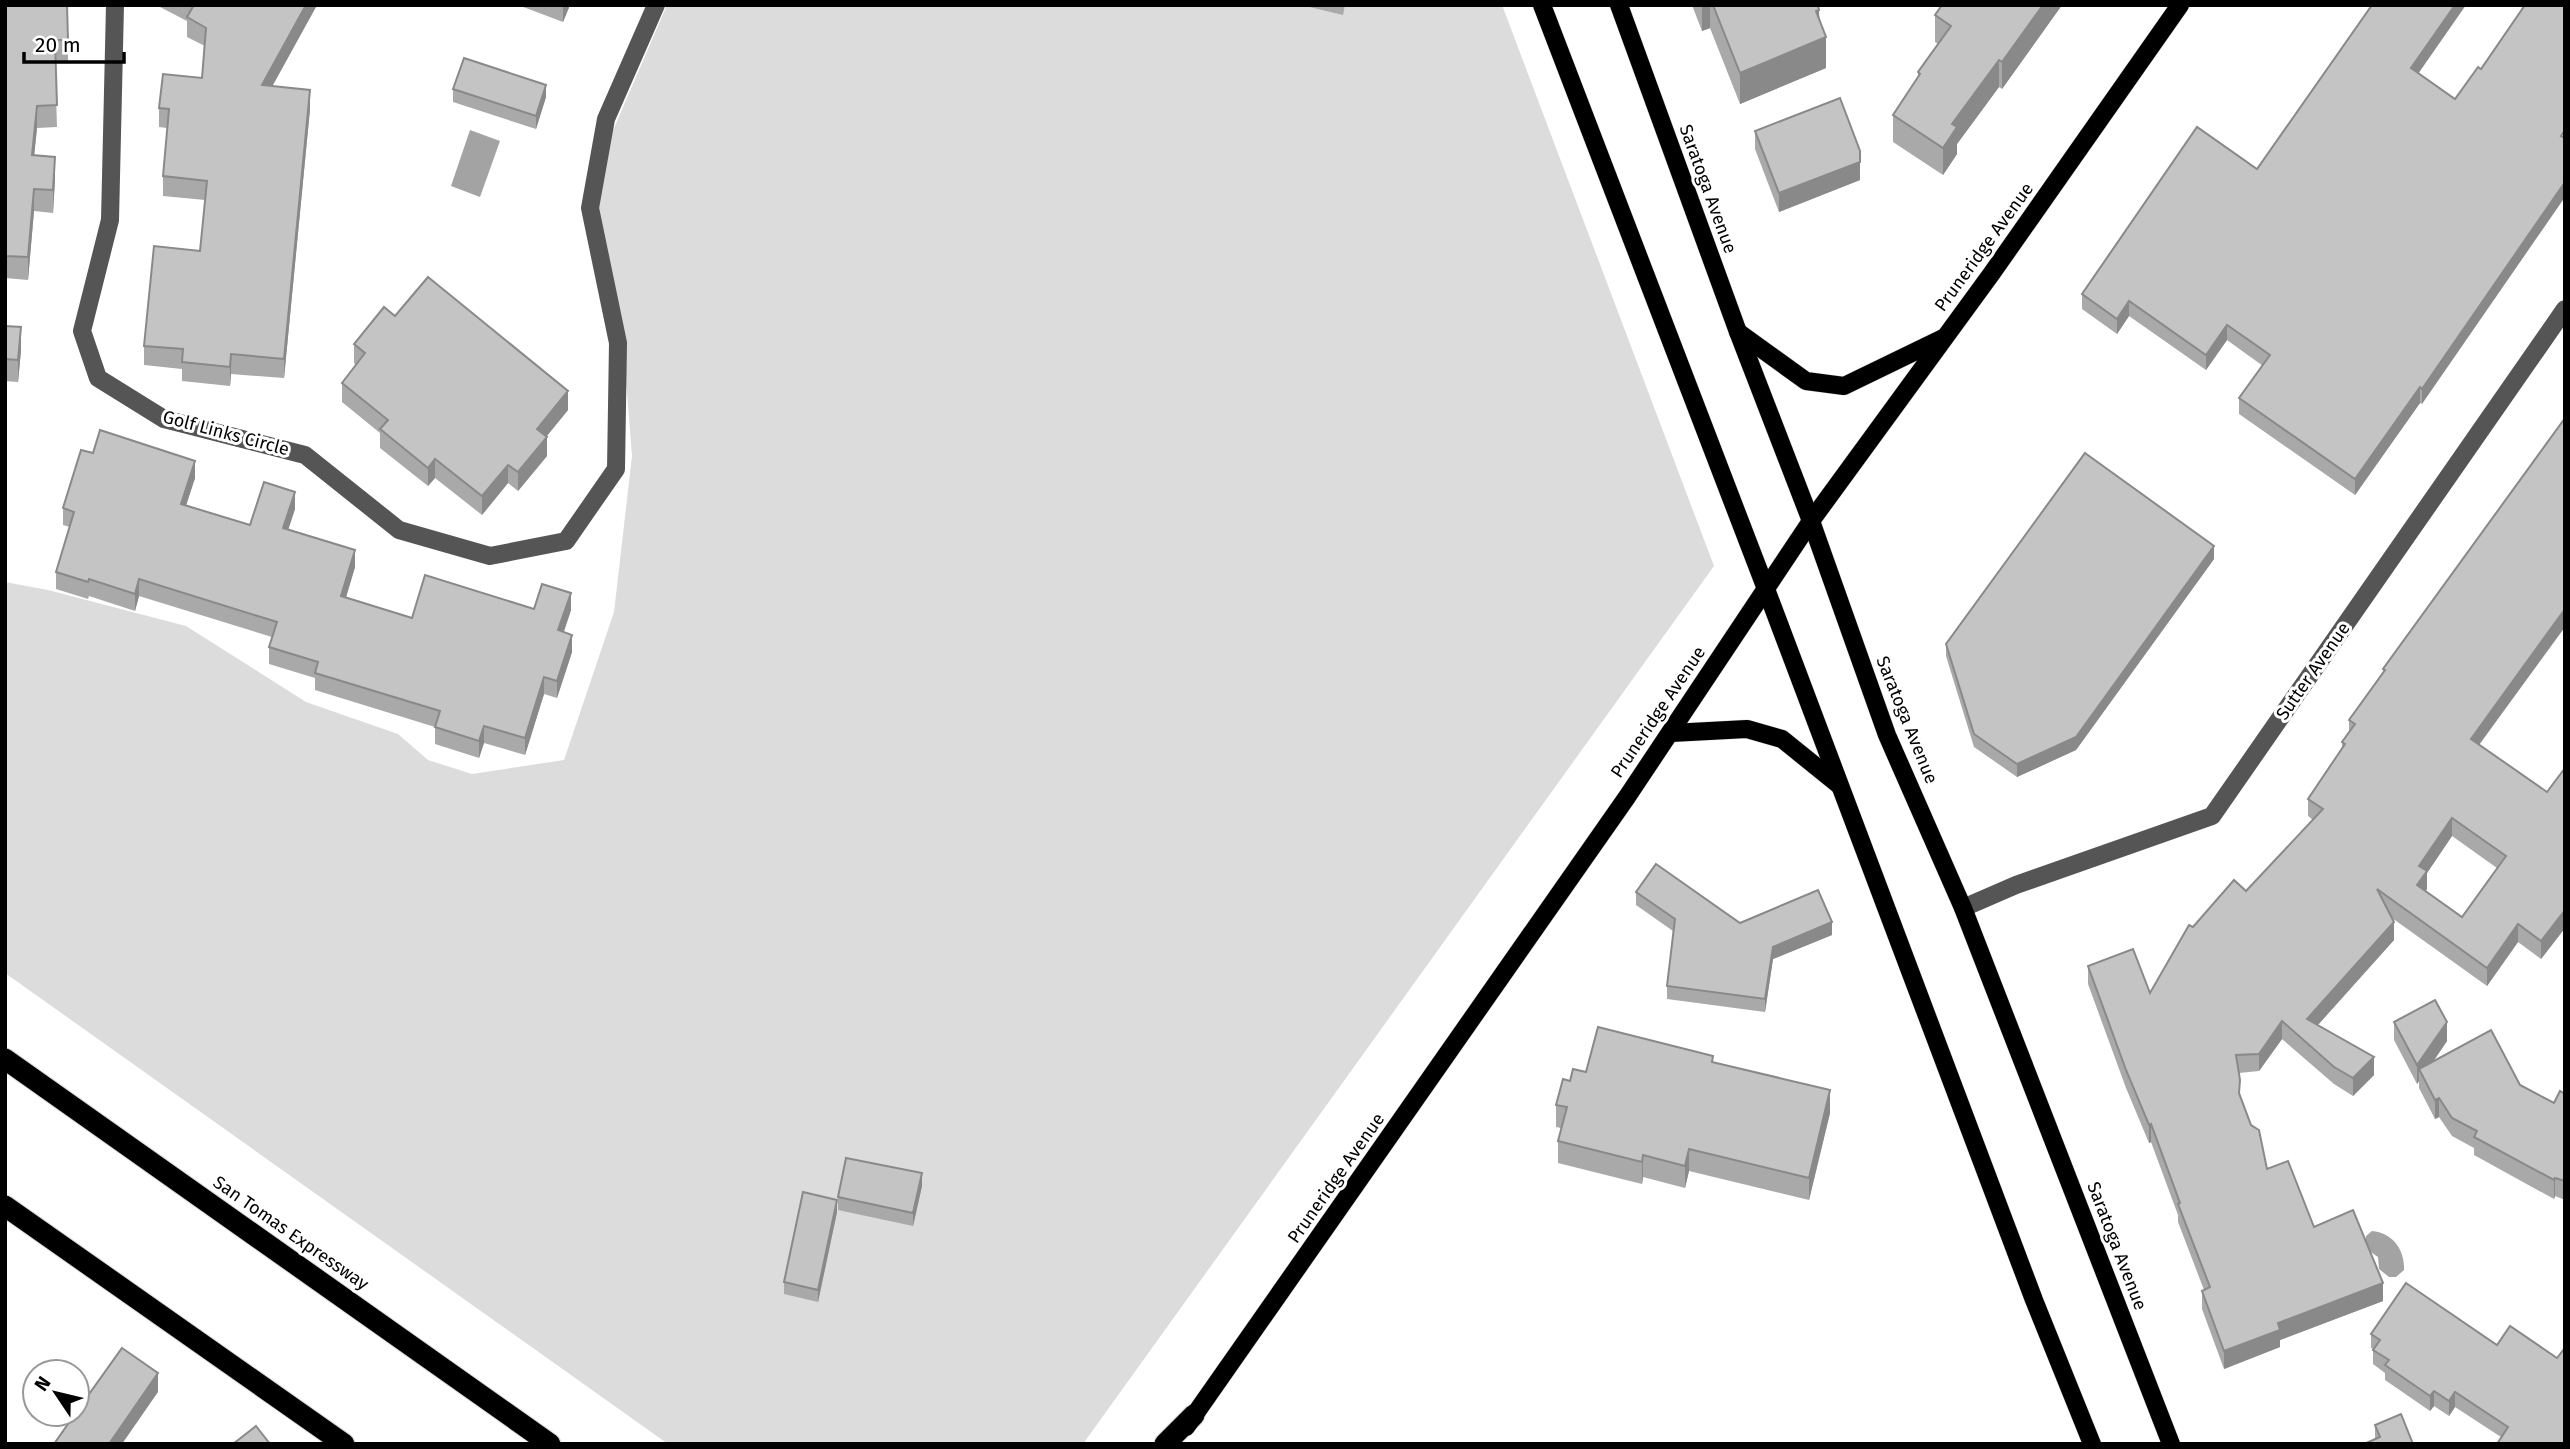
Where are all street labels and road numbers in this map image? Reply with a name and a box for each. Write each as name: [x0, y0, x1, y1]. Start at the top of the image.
street label: Saratoga Avenue: [1674, 121, 1742, 257]
street label: Pruneridge Avenue: [1930, 178, 2038, 316]
street label: Golf Links Circle: [160, 406, 292, 460]
street label: Sutter Avenue: [2271, 618, 2355, 724]
street label: Pruneridge Avenue: [1606, 642, 1710, 782]
street label: Saratoga Avenue: [1871, 653, 1943, 787]
street label: Pruneridge Avenue: [1283, 1109, 1389, 1247]
street label: San Tomas Expressway: [209, 1171, 373, 1295]
street label: Saratoga Avenue: [2082, 1179, 2152, 1313]

